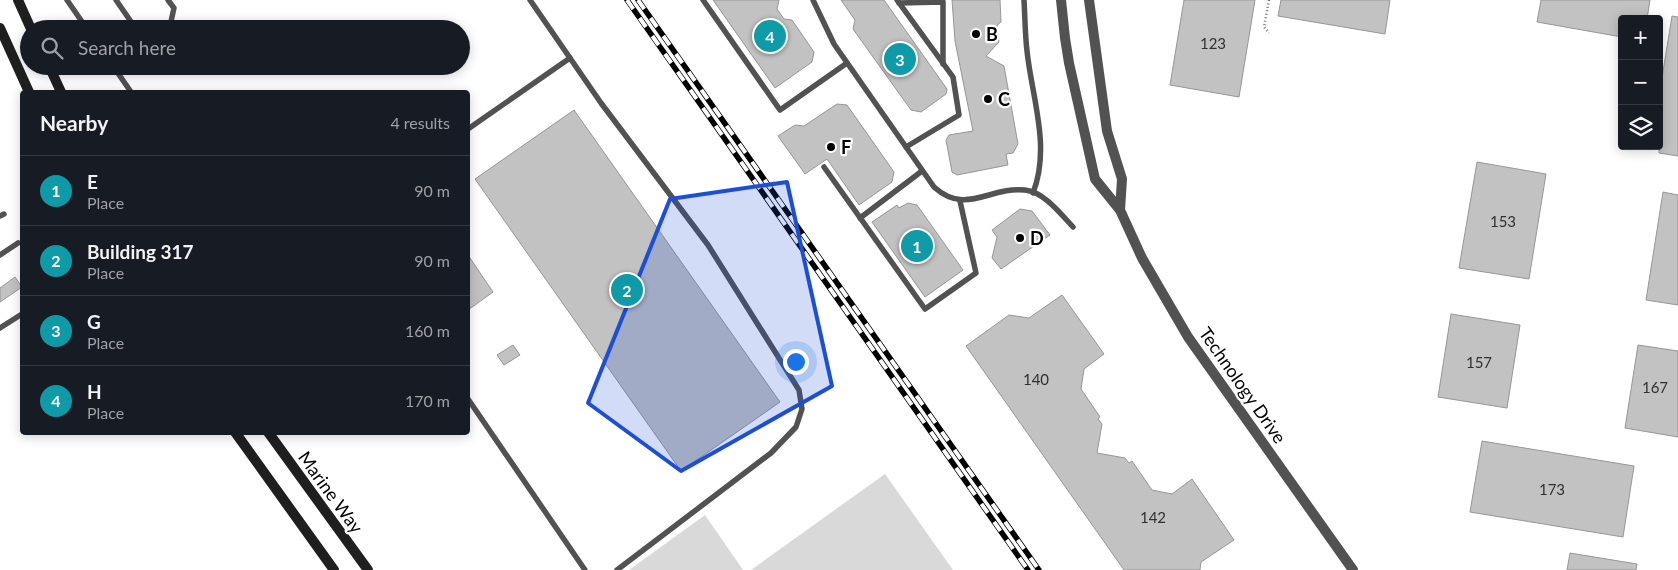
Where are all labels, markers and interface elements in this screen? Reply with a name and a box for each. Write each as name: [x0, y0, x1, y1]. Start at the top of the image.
map controls: [1618, 15, 1663, 150]
button: +: [1618, 15, 1663, 60]
pin: 4: [754, 17, 786, 55]
search box: [20, 20, 470, 75]
place label: B: [986, 23, 998, 45]
marker: B: [970, 28, 982, 40]
icon: search: [38, 34, 66, 62]
house number: 123: [1200, 34, 1226, 52]
text: Search here: [78, 36, 176, 59]
pin: 3: [884, 40, 916, 78]
button: −: [1618, 60, 1663, 105]
place label: C: [998, 88, 1010, 110]
marker: C: [982, 93, 994, 105]
button: layers: [1618, 105, 1663, 150]
text: Nearby: [40, 110, 108, 135]
text: 4 results: [390, 113, 450, 132]
place label: F: [841, 136, 851, 158]
marker: F: [825, 141, 837, 153]
text: E: [87, 170, 98, 193]
text: 1: [51, 181, 61, 200]
text: 90 m: [414, 181, 450, 200]
text: Place: [87, 193, 124, 212]
house number: 153: [1490, 212, 1516, 230]
pin: 1: [901, 227, 933, 265]
place label: D: [1030, 227, 1044, 249]
marker: D: [1014, 232, 1026, 244]
text: Building 317: [87, 240, 194, 263]
text: 2: [51, 251, 61, 270]
text: 90 m: [414, 251, 450, 270]
text: Place: [87, 263, 124, 282]
pin: 2: [611, 271, 643, 309]
text: G: [87, 310, 101, 333]
text: 3: [51, 321, 61, 340]
text: 160 m: [405, 321, 450, 340]
street label: Technology Drive: [1195, 323, 1291, 447]
text: Place: [87, 333, 124, 352]
your location: [783, 349, 809, 375]
house number: 157: [1466, 353, 1492, 371]
house number: 140: [1023, 370, 1049, 388]
house number: 167: [1642, 378, 1668, 396]
text: H: [87, 380, 102, 403]
text: 4: [51, 391, 61, 410]
text: 170 m: [405, 391, 450, 410]
text: Place: [87, 403, 124, 422]
street label: Marine Way: [294, 447, 368, 538]
house number: 173: [1539, 480, 1565, 498]
house number: 142: [1140, 508, 1166, 526]

